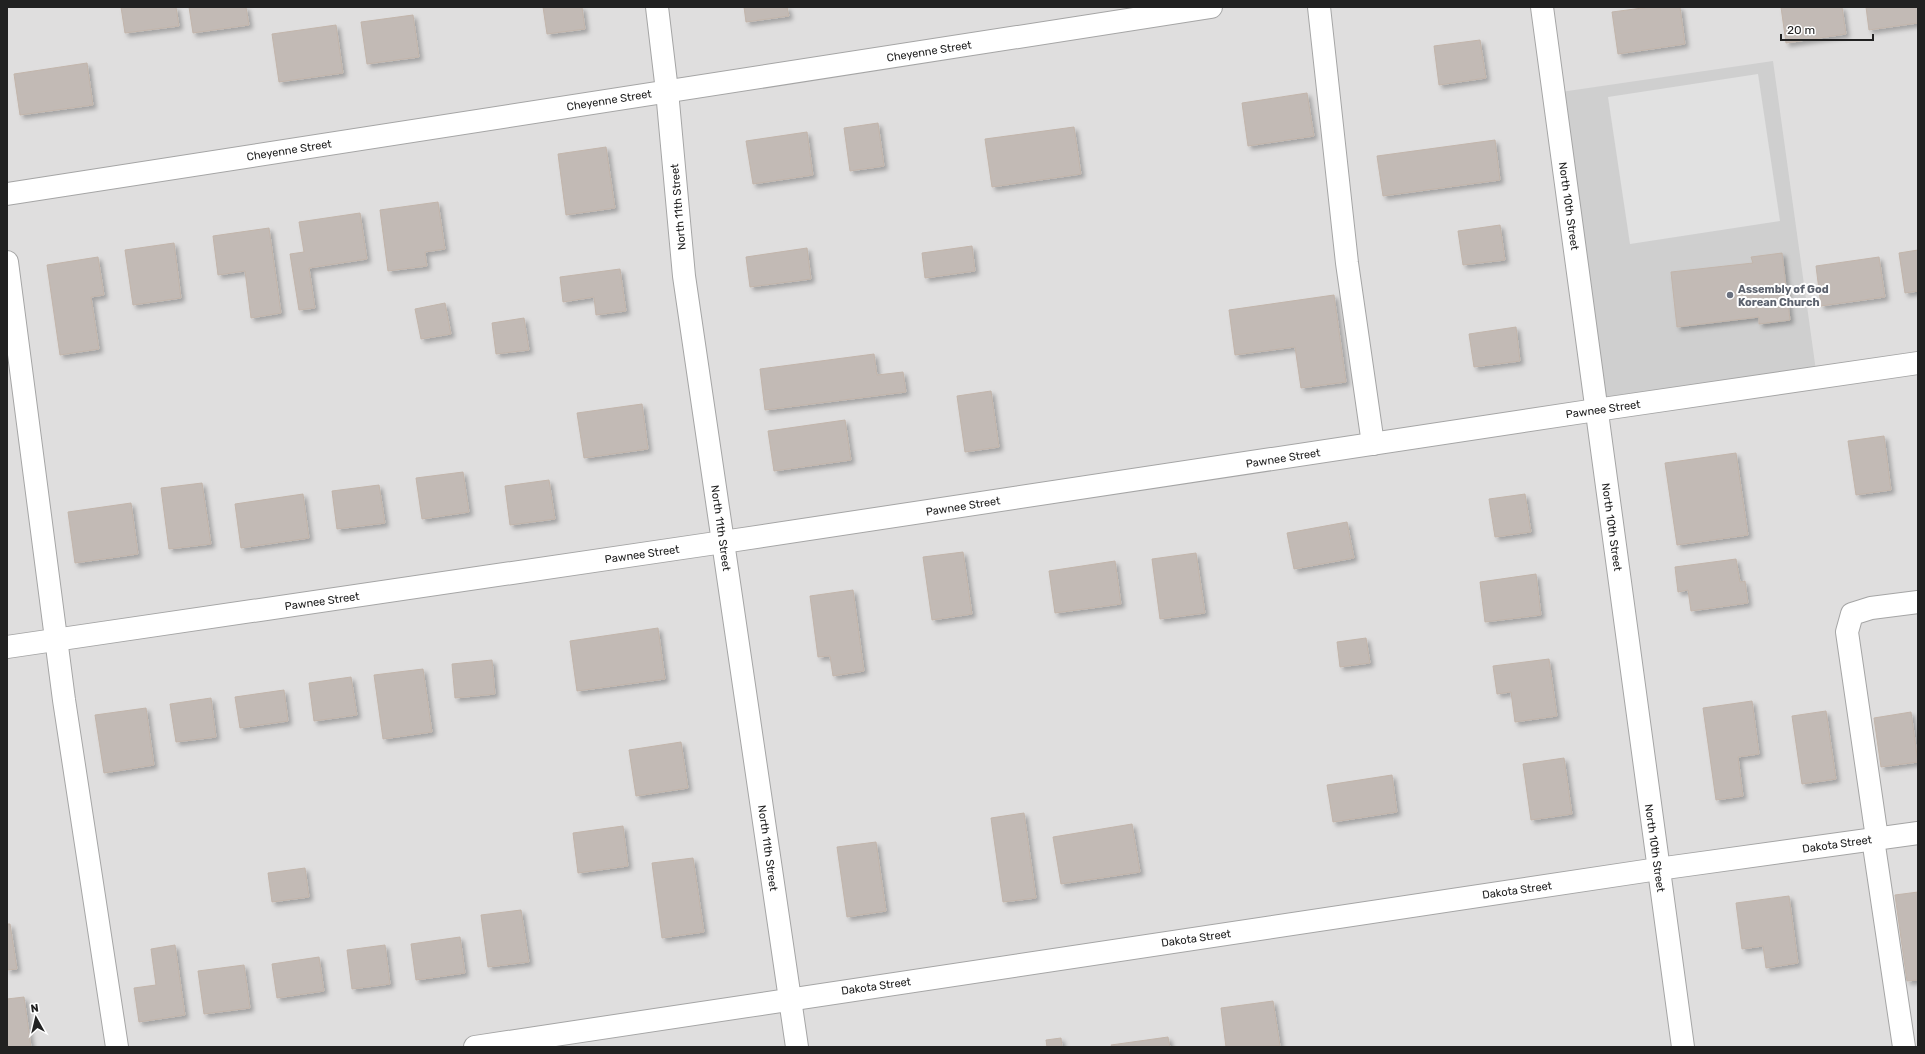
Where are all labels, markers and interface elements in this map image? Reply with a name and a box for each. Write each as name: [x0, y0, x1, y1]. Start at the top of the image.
scale bar: [1781, 16, 1873, 42]
text: 20 m: [1787, 23, 1815, 37]
street label: Cheyenne Street: [886, 38, 973, 65]
street label: Cheyenne Street: [566, 87, 653, 114]
street label: Cheyenne Street: [246, 137, 333, 164]
street label: North 10th Street: [1556, 161, 1581, 252]
street label: North 11th Street: [668, 162, 689, 251]
place label: Assembly of God Korean Church: [1738, 283, 1829, 309]
marker: Assembly of God Korean Church: [1725, 290, 1735, 300]
street label: Pawnee Street: [1565, 398, 1642, 421]
street label: Pawnee Street: [1245, 446, 1322, 471]
street label: North 10th Street: [1599, 482, 1624, 573]
street label: North 11th Street: [708, 484, 733, 573]
street label: Pawnee Street: [925, 494, 1002, 519]
street label: Pawnee Street: [604, 543, 681, 566]
street label: Pawnee Street: [284, 590, 361, 613]
street label: North 10th Street: [1642, 803, 1667, 894]
street label: North 11th Street: [755, 804, 780, 893]
street label: Dakota Street: [1801, 833, 1873, 856]
street label: Dakota Street: [1481, 879, 1553, 902]
street label: Dakota Street: [1160, 927, 1232, 950]
street label: Dakota Street: [840, 975, 912, 998]
north arrow: [16, 998, 56, 1038]
text: N: [30, 1002, 40, 1016]

